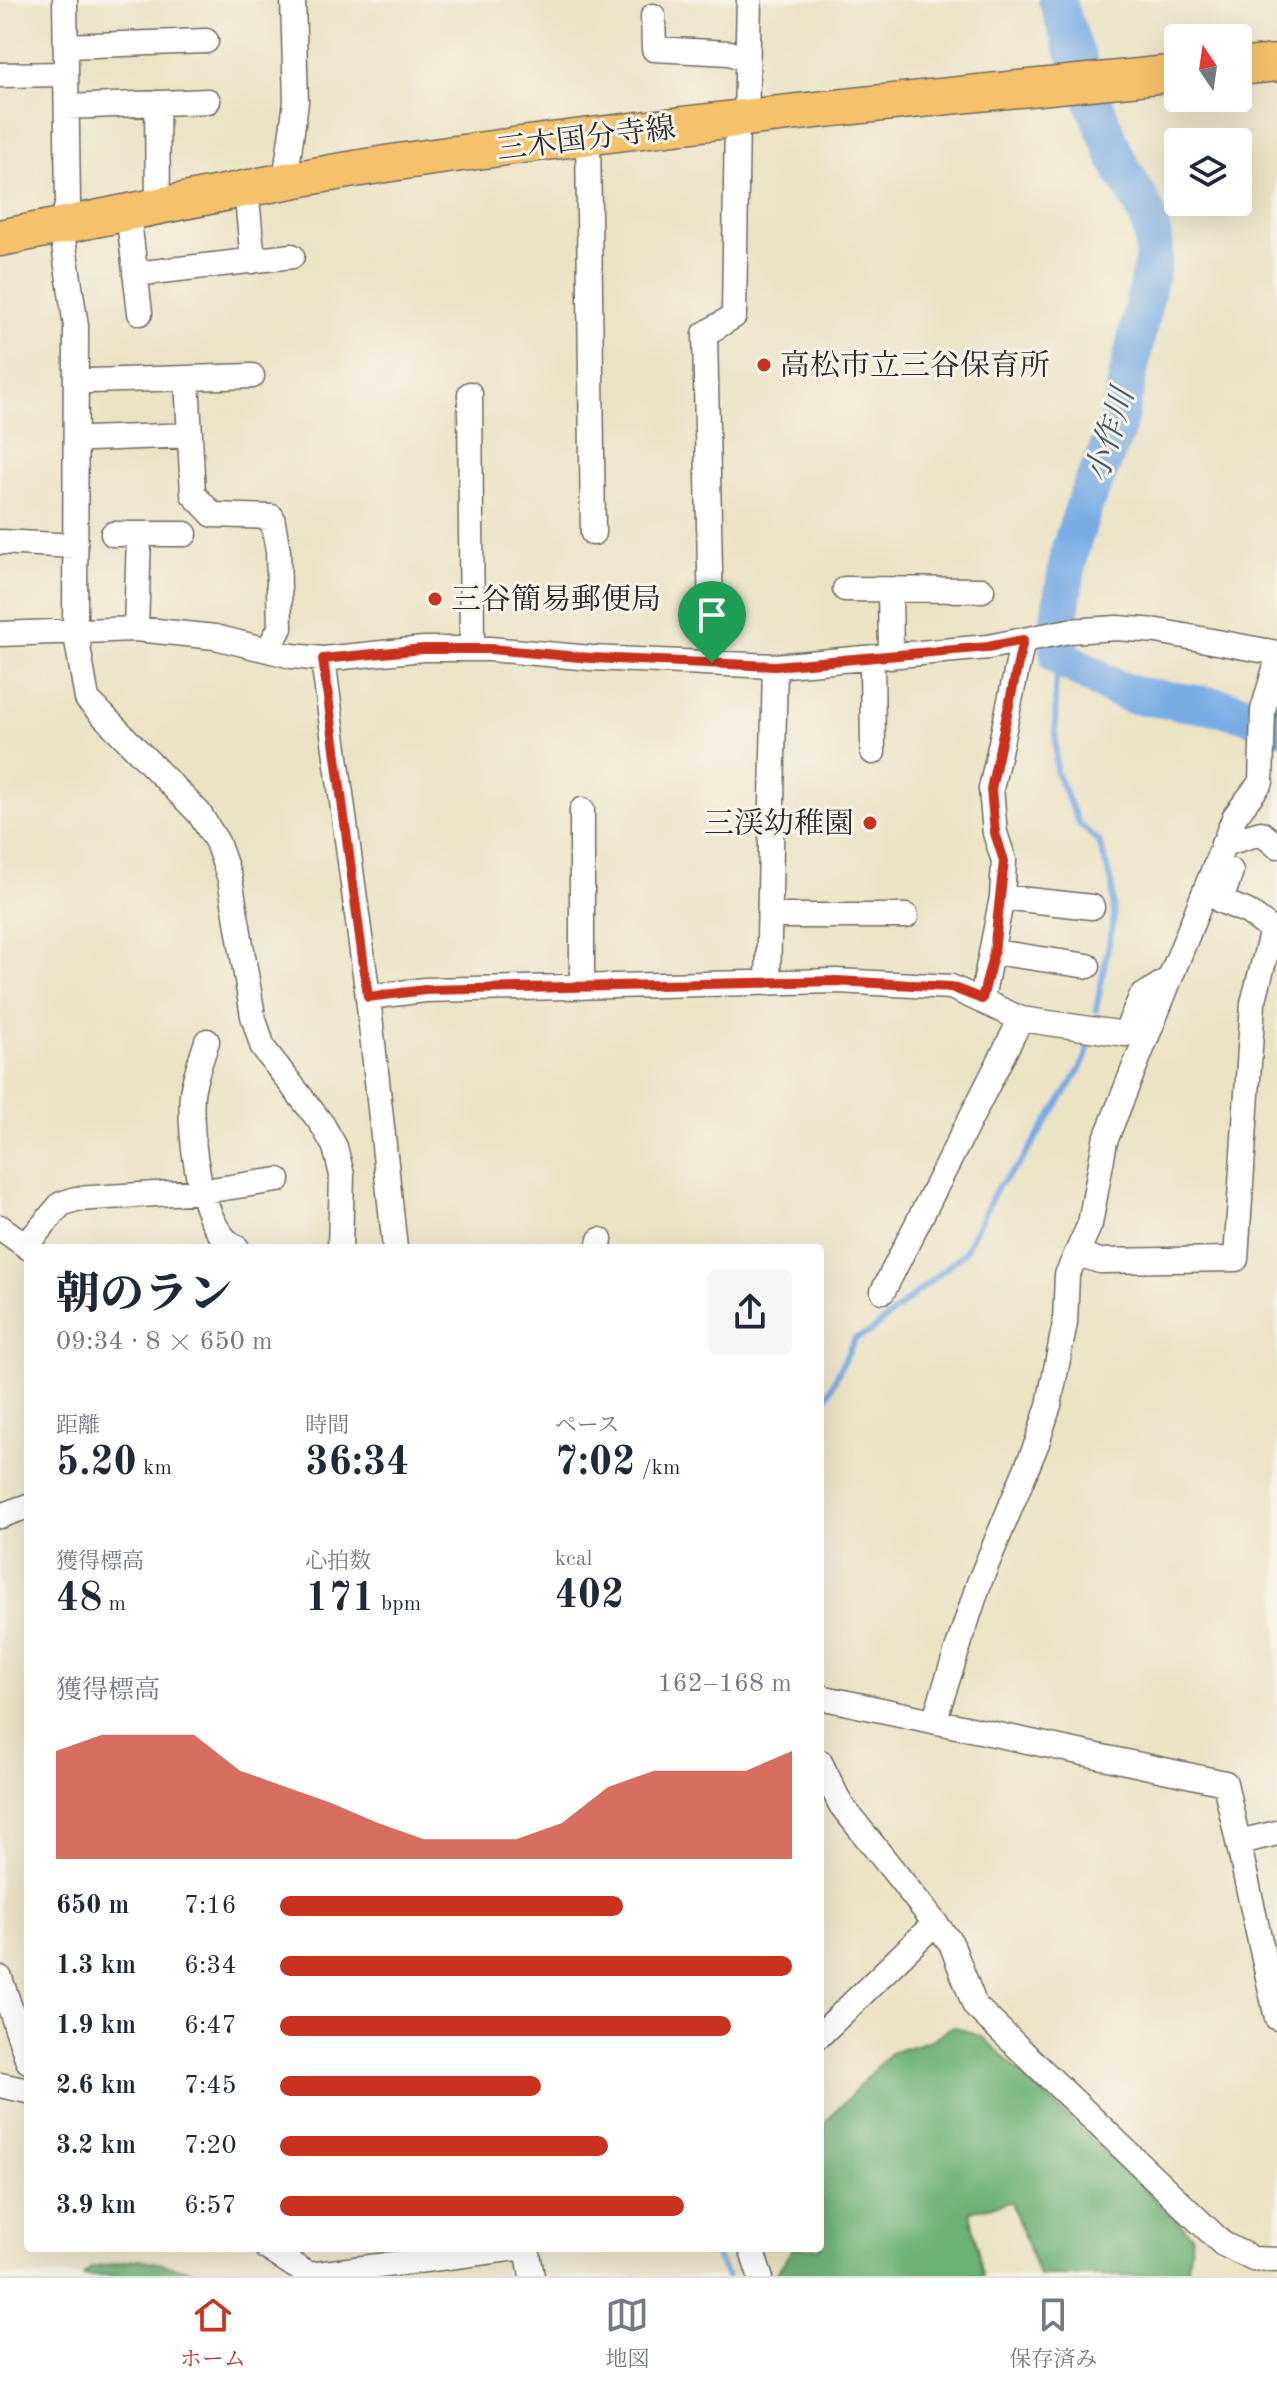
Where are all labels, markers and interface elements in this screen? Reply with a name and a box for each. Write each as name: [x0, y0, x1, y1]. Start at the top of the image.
north arrow: [1164, 24, 1252, 112]
map controls: [1164, 24, 1252, 216]
street label: 三木国分寺線: [495, 111, 677, 166]
button: layers: [1164, 128, 1252, 216]
place label: 高松市立三谷保育所: [780, 349, 1050, 382]
marker: 高松市立三谷保育所: [755, 356, 773, 374]
water label: 小作川: [1080, 382, 1142, 486]
pin: [678, 581, 746, 663]
place label: 三谷簡易郵便局: [451, 583, 661, 616]
marker: 三谷簡易郵便局: [426, 590, 444, 608]
icon: arrive: [690, 593, 734, 637]
place label: 三渓幼稚園: [704, 807, 854, 840]
marker: 三渓幼稚園: [861, 814, 879, 832]
button: share: [708, 1270, 792, 1354]
text: 朝のラン: [56, 1274, 232, 1318]
text: 09:34 · 8 × 650 m: [56, 1329, 273, 1355]
text: 距離: [56, 1415, 100, 1437]
text: 時間: [305, 1415, 349, 1437]
text: ペース: [555, 1415, 620, 1437]
text: 5.20: [56, 1444, 137, 1484]
text: 36:34: [305, 1444, 409, 1484]
text: 7:02: [555, 1444, 635, 1484]
text: km: [137, 1457, 172, 1479]
text: /km: [635, 1457, 680, 1479]
text: kcal: [555, 1548, 593, 1570]
text: 獲得標高: [56, 1551, 144, 1573]
text: 心拍数: [305, 1551, 371, 1573]
text: 402: [555, 1577, 624, 1617]
text: 48: [56, 1580, 102, 1620]
text: 171: [305, 1580, 375, 1620]
text: m: [102, 1593, 126, 1615]
text: bpm: [375, 1593, 421, 1615]
text: 162–168 m: [657, 1671, 792, 1697]
text: 獲得標高: [56, 1678, 160, 1704]
text: 650 m: [56, 1893, 129, 1919]
text: 7:16: [184, 1893, 237, 1919]
text: 1.3 km: [56, 1953, 136, 1979]
text: 6:34: [184, 1953, 237, 1979]
text: 1.9 km: [56, 2013, 136, 2039]
text: 6:47: [184, 2013, 237, 2039]
text: 2.6 km: [56, 2073, 136, 2099]
text: 7:45: [184, 2073, 237, 2099]
text: 3.2 km: [56, 2133, 136, 2159]
text: 7:20: [184, 2133, 237, 2159]
text: 3.9 km: [56, 2193, 136, 2219]
text: 6:57: [184, 2193, 237, 2219]
tab: ホーム: [180, 2293, 246, 2374]
tab: 地図: [605, 2293, 649, 2374]
tab: 保存済み: [1009, 2293, 1097, 2374]

